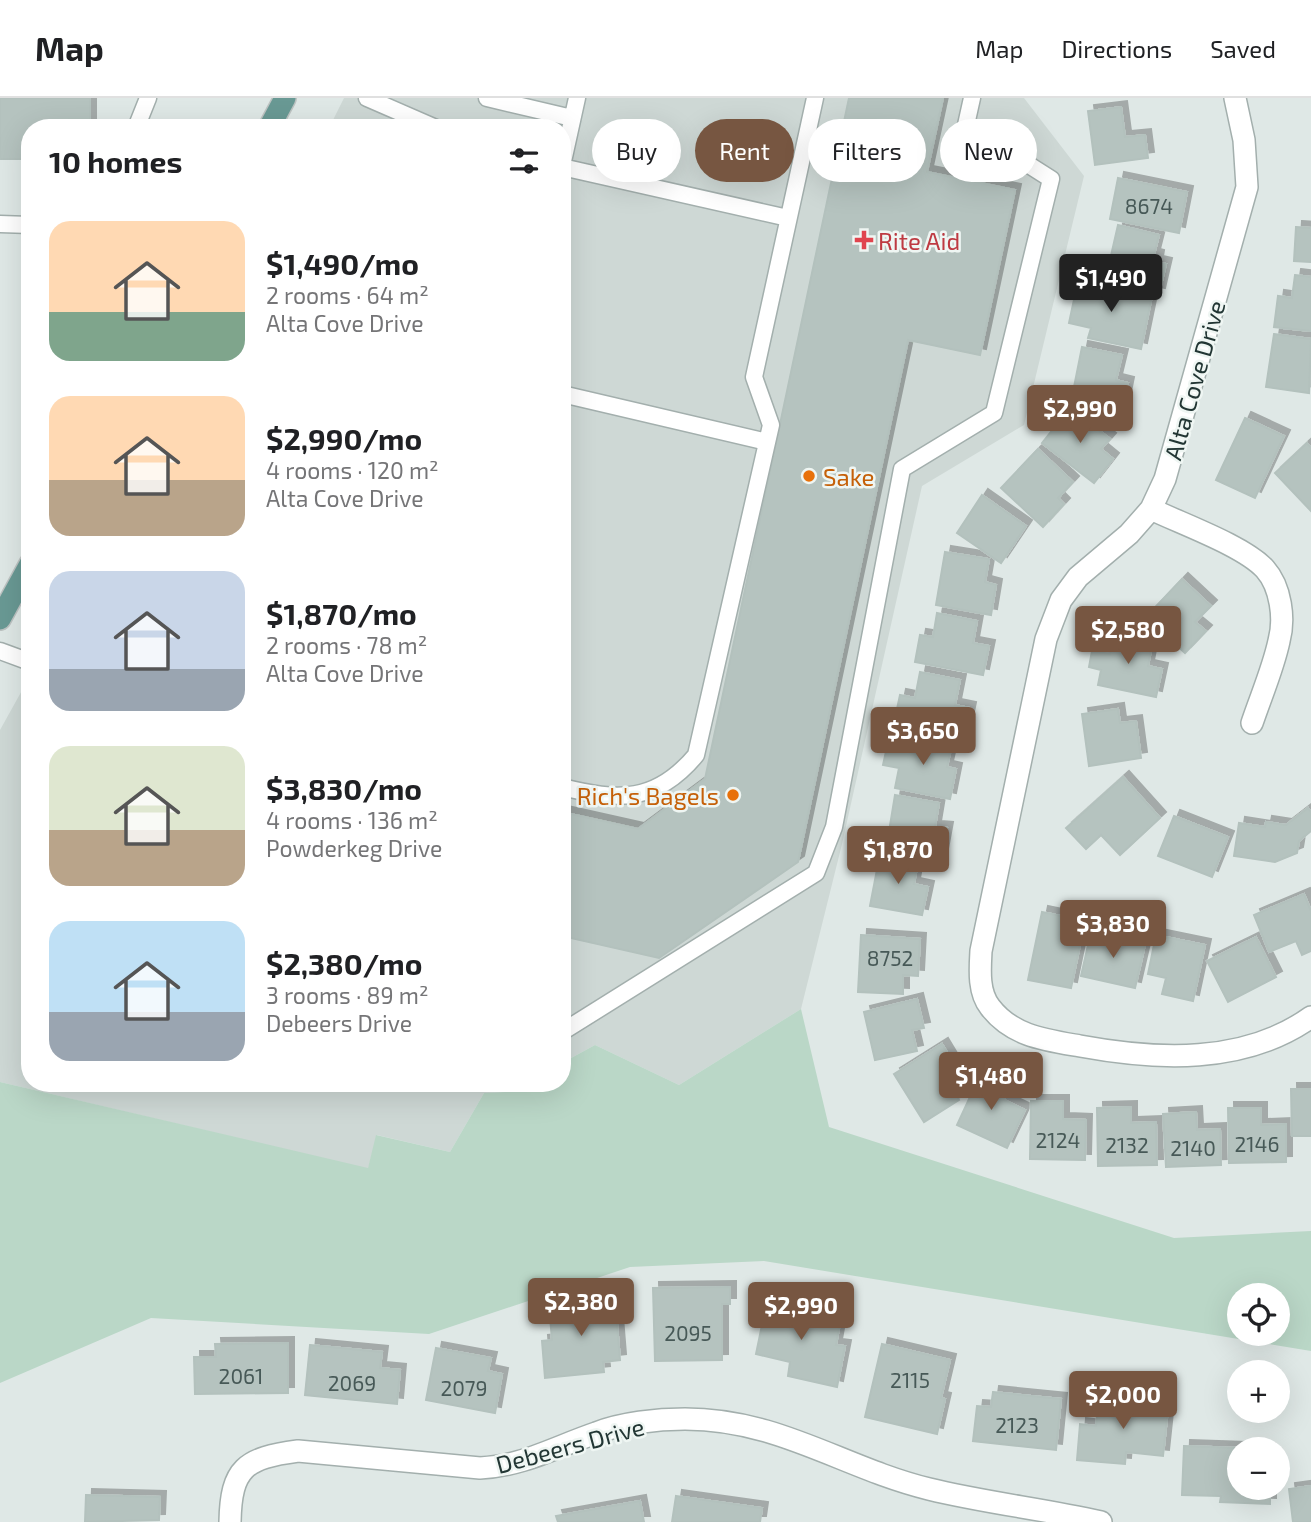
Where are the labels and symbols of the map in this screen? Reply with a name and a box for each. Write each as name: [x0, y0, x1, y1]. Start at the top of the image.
house number: 8674: [1125, 193, 1173, 218]
place label: Rite Aid: [878, 226, 960, 255]
marker: Rite Aid: [856, 232, 872, 248]
pin: $1,490: [1054, 254, 1168, 314]
street label: Alta Cove Drive: [1157, 297, 1231, 463]
pin: $2,990: [1023, 386, 1137, 445]
place label: Sake: [823, 462, 874, 491]
marker: Sake: [801, 468, 817, 484]
pin: $2,580: [1071, 606, 1185, 666]
pin: $3,650: [866, 708, 980, 767]
place label: Rich's Bagels: [577, 781, 719, 810]
marker: Rich's Bagels: [725, 787, 741, 803]
pin: $1,870: [841, 826, 955, 886]
pin: $3,830: [1056, 900, 1170, 960]
house number: 8752: [867, 945, 913, 970]
pin: $1,480: [934, 1052, 1048, 1112]
house number: 2124: [1036, 1127, 1080, 1152]
house number: 2146: [1234, 1131, 1280, 1156]
house number: 2132: [1105, 1132, 1149, 1157]
house number: 2140: [1170, 1135, 1216, 1160]
pin: $2,380: [524, 1278, 638, 1338]
pin: $2,990: [744, 1282, 858, 1342]
house number: 2095: [664, 1320, 712, 1345]
house number: 2061: [219, 1363, 263, 1388]
house number: 2115: [890, 1367, 930, 1392]
house number: 2069: [328, 1370, 376, 1395]
pin: $2,000: [1066, 1372, 1180, 1431]
house number: 2079: [440, 1375, 488, 1400]
street label: Debeers Drive: [493, 1411, 647, 1479]
house number: 2123: [995, 1412, 1039, 1437]

